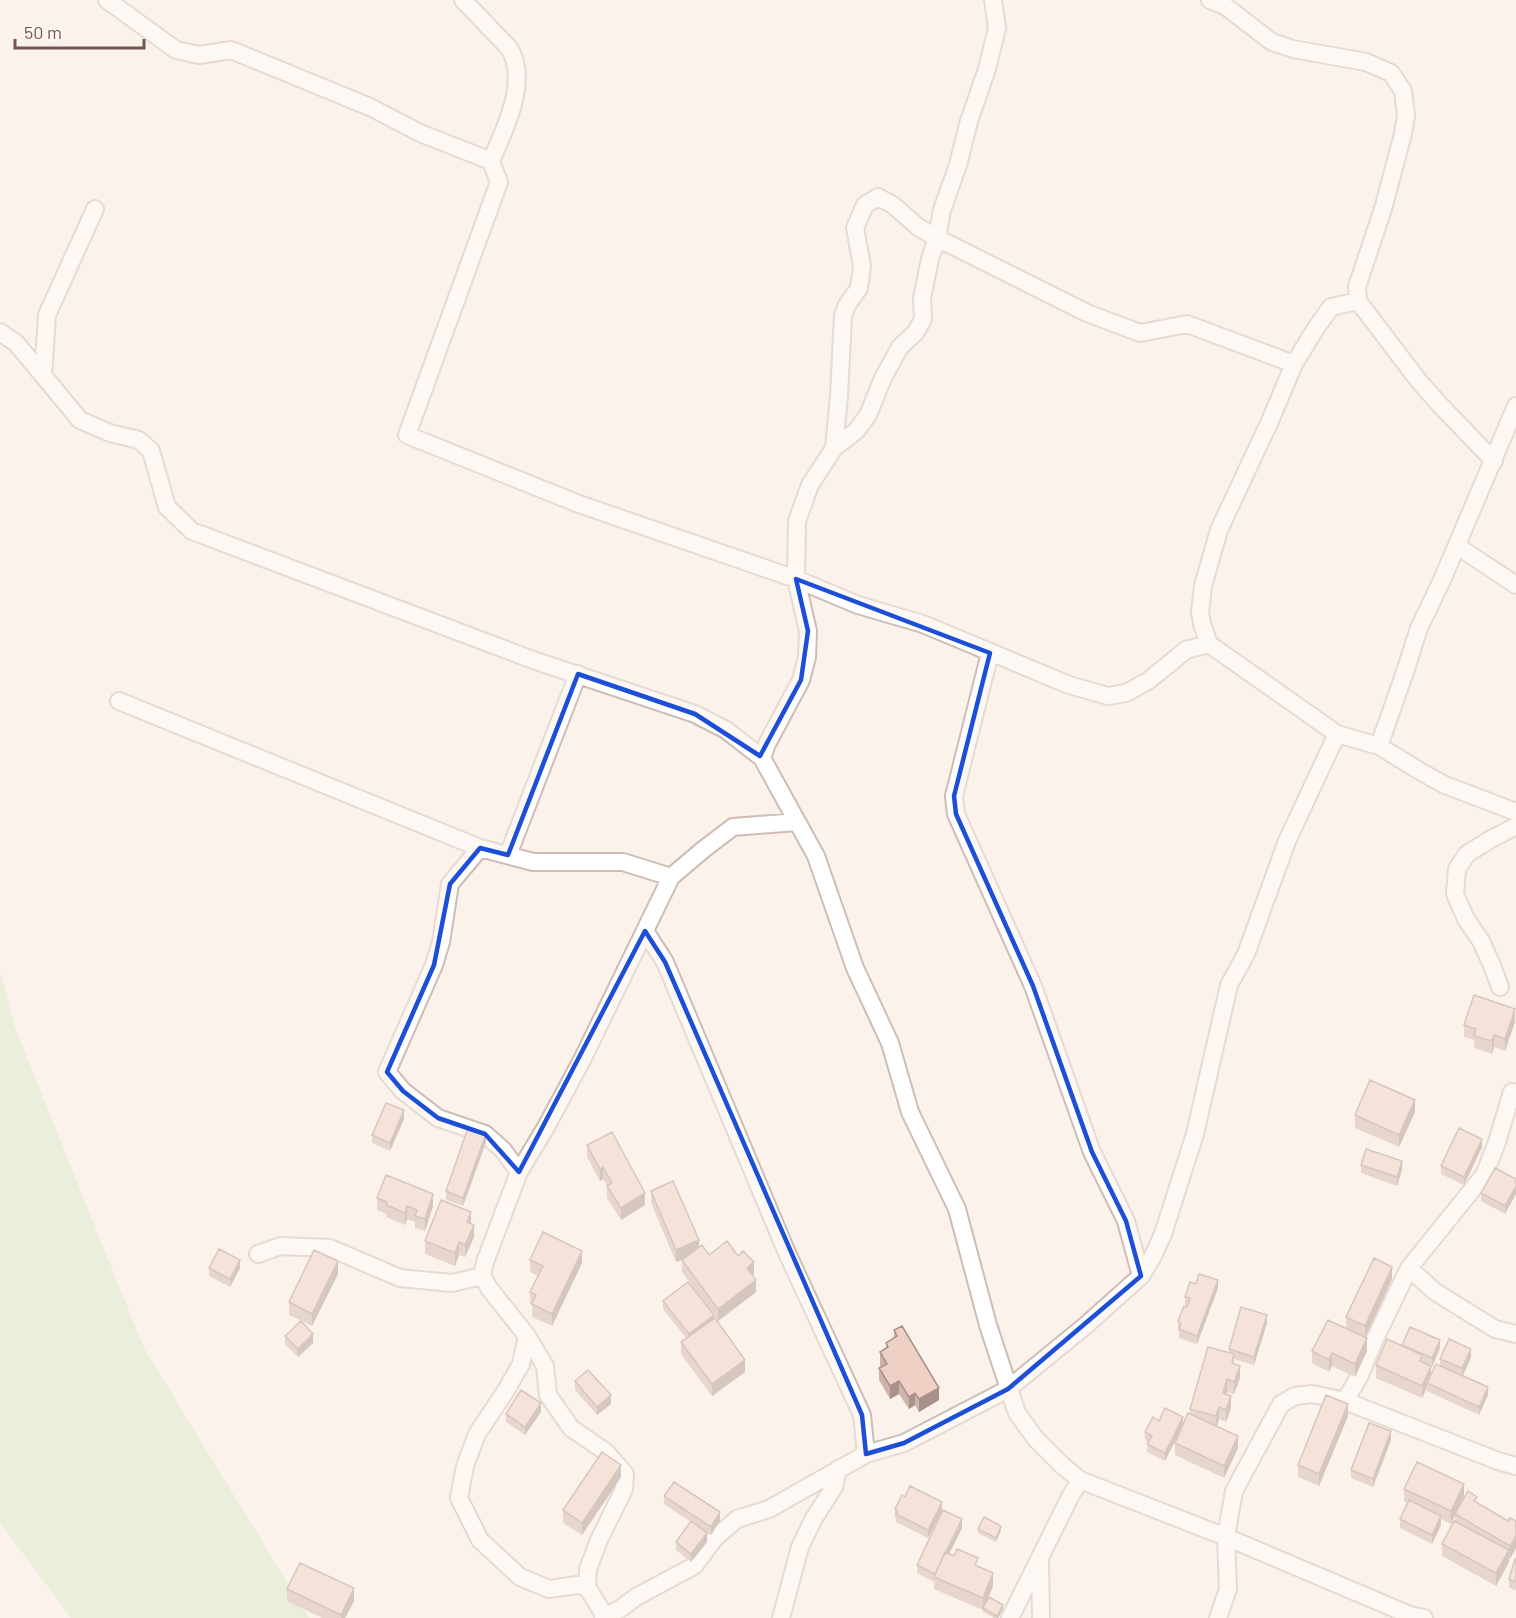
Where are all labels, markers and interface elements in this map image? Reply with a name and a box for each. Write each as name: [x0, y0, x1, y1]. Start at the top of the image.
scale bar: [15, 12, 144, 50]
text: 50 m: [24, 21, 62, 43]

